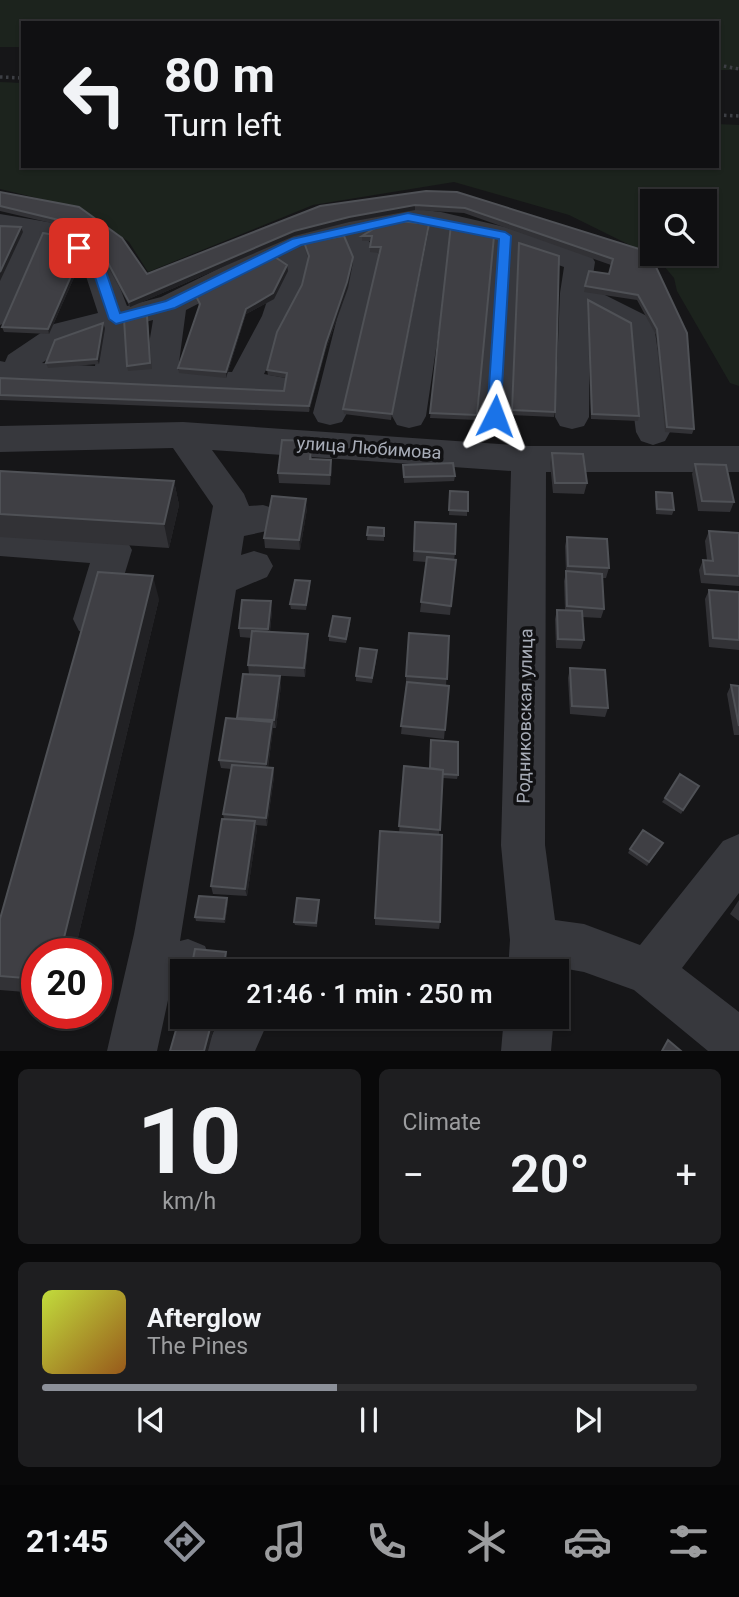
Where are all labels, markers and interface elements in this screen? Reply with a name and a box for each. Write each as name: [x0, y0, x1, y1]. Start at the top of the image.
text: 80 m: [164, 47, 275, 104]
icon: left: [49, 49, 140, 140]
text: Turn left: [164, 106, 282, 144]
map controls: [640, 189, 717, 266]
button: search: [640, 189, 717, 266]
pin: [49, 218, 109, 278]
icon: arrive: [60, 229, 98, 267]
position arrow: [458, 379, 532, 453]
street label: улица Любимова: [296, 432, 442, 463]
street label: Родниковская улица: [512, 628, 537, 804]
speed limit sign: 20: [21, 938, 112, 1029]
text: 21:46 · 1 min · 250 m: [246, 979, 493, 1009]
text: 10: [137, 1089, 241, 1195]
text: Climate: [403, 1109, 481, 1136]
text: 20°: [510, 1144, 590, 1205]
text: −: [403, 1153, 424, 1197]
text: +: [675, 1153, 697, 1197]
text: km/h: [162, 1188, 216, 1215]
text: Afterglow: [147, 1303, 261, 1333]
text: The Pines: [147, 1333, 248, 1360]
icon: previous: [132, 1401, 170, 1439]
icon: pause: [350, 1401, 388, 1439]
icon: next: [569, 1401, 607, 1439]
icon: directions: [160, 1517, 209, 1566]
icon: music: [261, 1517, 310, 1566]
icon: phone: [362, 1517, 411, 1566]
icon: climate: [462, 1517, 511, 1566]
icon: car: [563, 1517, 612, 1566]
icon: filters: [664, 1517, 713, 1566]
text: 21:45: [26, 1522, 108, 1560]

